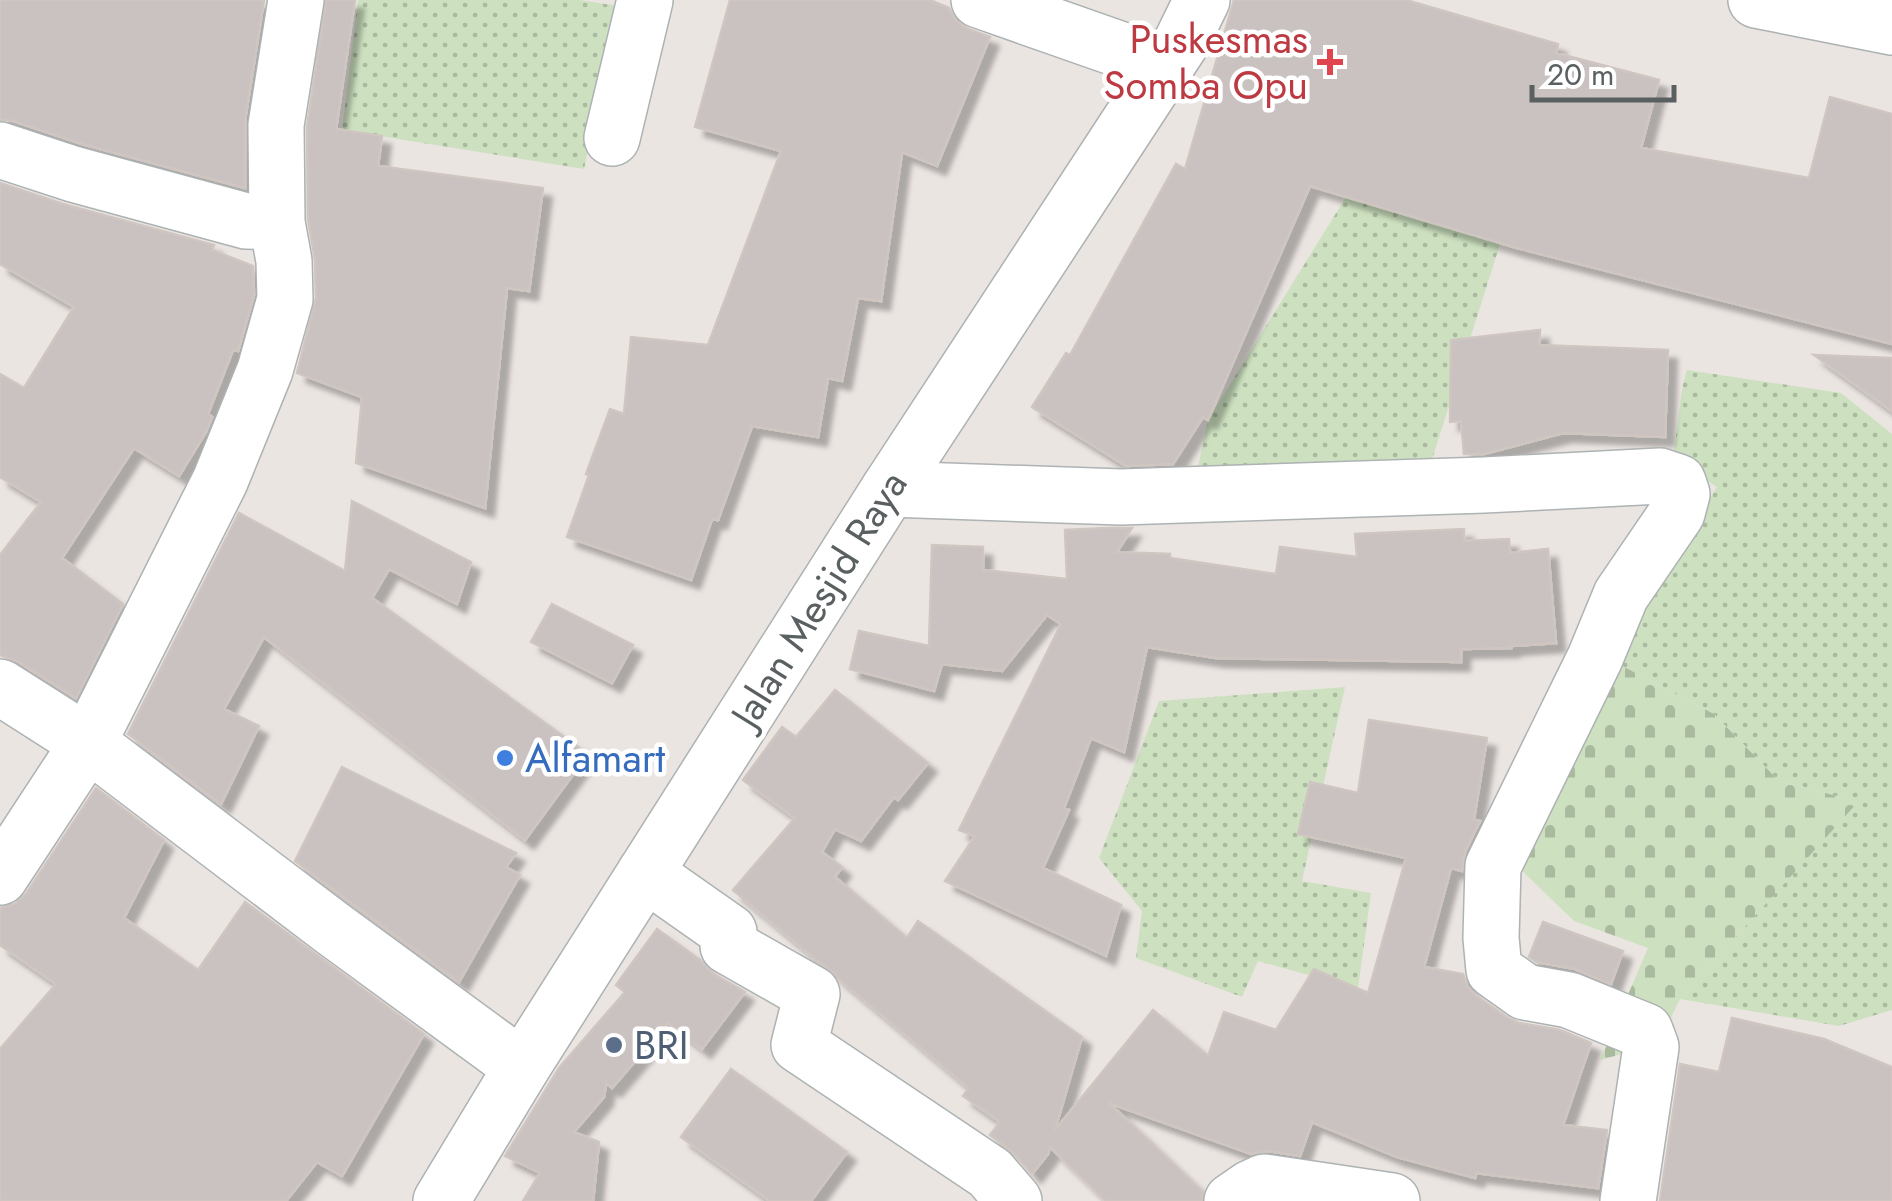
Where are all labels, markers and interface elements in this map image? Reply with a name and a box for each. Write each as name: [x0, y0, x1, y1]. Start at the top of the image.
place label: Puskesmas Somba Opu: [1104, 10, 1308, 114]
scale bar: [1532, 40, 1674, 102]
marker: Puskesmas Somba Opu: [1317, 49, 1343, 75]
text: 20 m: [1547, 53, 1614, 96]
street label: Jalan Mesjid Raya: [714, 459, 921, 743]
place label: Alfamart: [525, 729, 665, 787]
marker: Alfamart: [494, 747, 516, 769]
place label: BRI: [634, 1016, 689, 1074]
marker: BRI: [603, 1034, 625, 1056]

